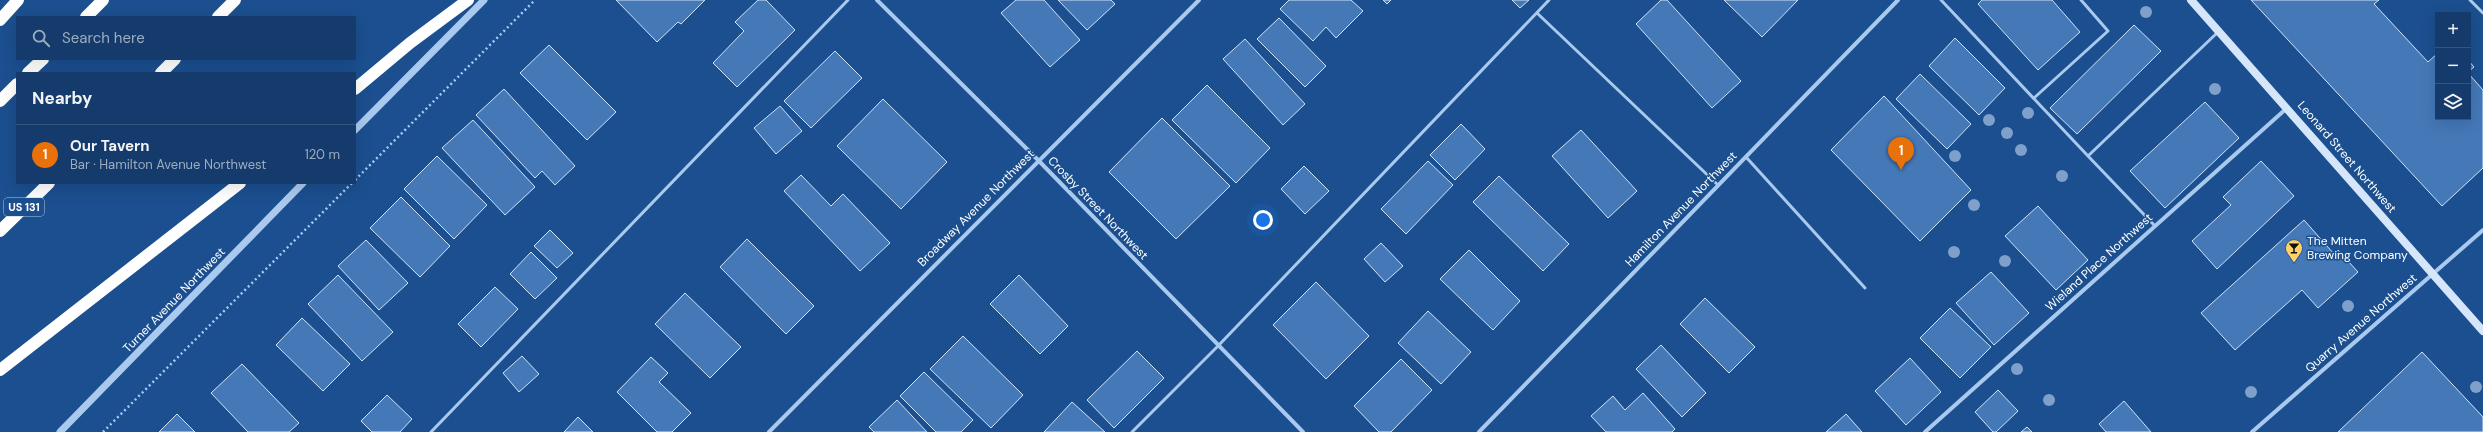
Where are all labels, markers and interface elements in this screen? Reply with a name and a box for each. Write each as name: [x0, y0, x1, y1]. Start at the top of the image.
map controls: [2435, 12, 2471, 120]
button: +: [2435, 12, 2471, 48]
search box: [16, 16, 356, 60]
icon: search: [30, 27, 52, 49]
text: Search here: [62, 28, 145, 48]
button: −: [2435, 48, 2471, 84]
button: layers: [2435, 84, 2471, 120]
text: Nearby: [32, 87, 92, 109]
street label: Leonard Street Northwest: [2294, 98, 2400, 217]
text: Our Tavern: [70, 136, 149, 156]
pin: 1: [1888, 137, 1914, 170]
text: 1: [43, 146, 47, 163]
text: 120 m: [305, 146, 340, 163]
street label: Broadway Avenue Northwest: [914, 146, 1038, 270]
street label: Hamilton Avenue Northwest: [1622, 148, 1741, 270]
street label: Crosby Street Northwest: [1044, 153, 1152, 263]
text: Bar · Hamilton Avenue Northwest: [70, 156, 266, 173]
road number: US 131: [4, 198, 44, 216]
street label: Wieland Place Northwest: [2042, 209, 2156, 314]
your location: [1253, 210, 1273, 230]
place label: The Mitten Brewing Company: [2307, 233, 2408, 263]
bar icon: The Mitten Brewing Company: [2284, 238, 2304, 263]
street label: Turner Avenue Northwest: [119, 244, 229, 356]
street label: Quarry Avenue Northwest: [2302, 270, 2420, 376]

